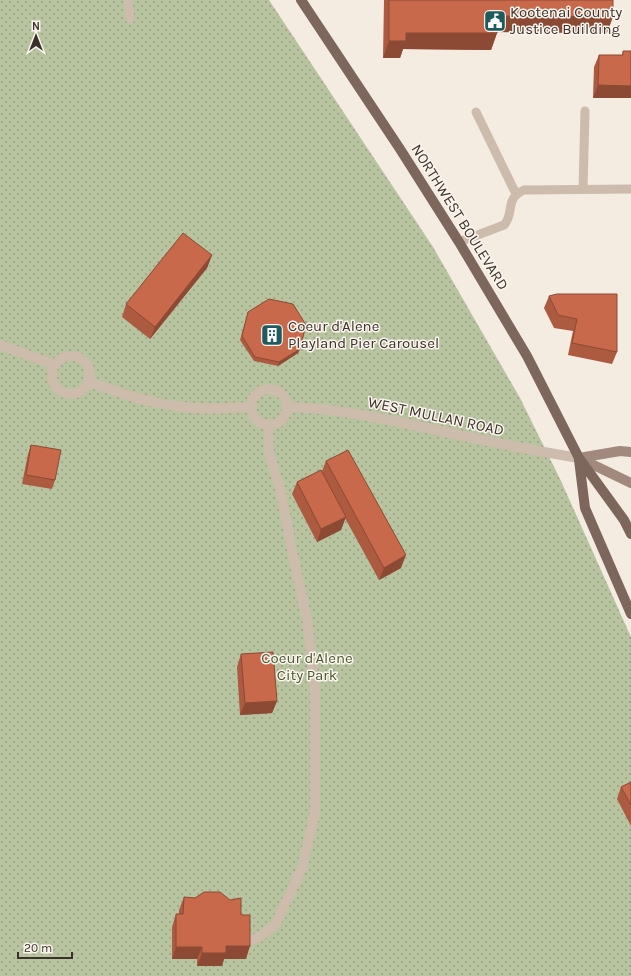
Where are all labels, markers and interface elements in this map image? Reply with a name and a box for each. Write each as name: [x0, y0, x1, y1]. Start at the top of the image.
place label: Kootenai County Justice Building: [510, 3, 622, 38]
public building icon: Kootenai County Justice Building: [482, 8, 508, 34]
north arrow: [16, 16, 56, 56]
text: N: [32, 20, 40, 33]
street label: NORTHWEST BOULEVARD: [408, 141, 512, 293]
place label: Coeur d'Alene Playland Pier Carousel: [288, 317, 439, 352]
building icon: Coeur d'Alene Playland Pier Carousel: [259, 322, 285, 348]
street label: WEST MULLAN ROAD: [366, 393, 506, 439]
park label: Coeur d'Alene City Park: [261, 649, 353, 684]
scale bar: [18, 934, 72, 960]
text: 20 m: [24, 941, 52, 955]

